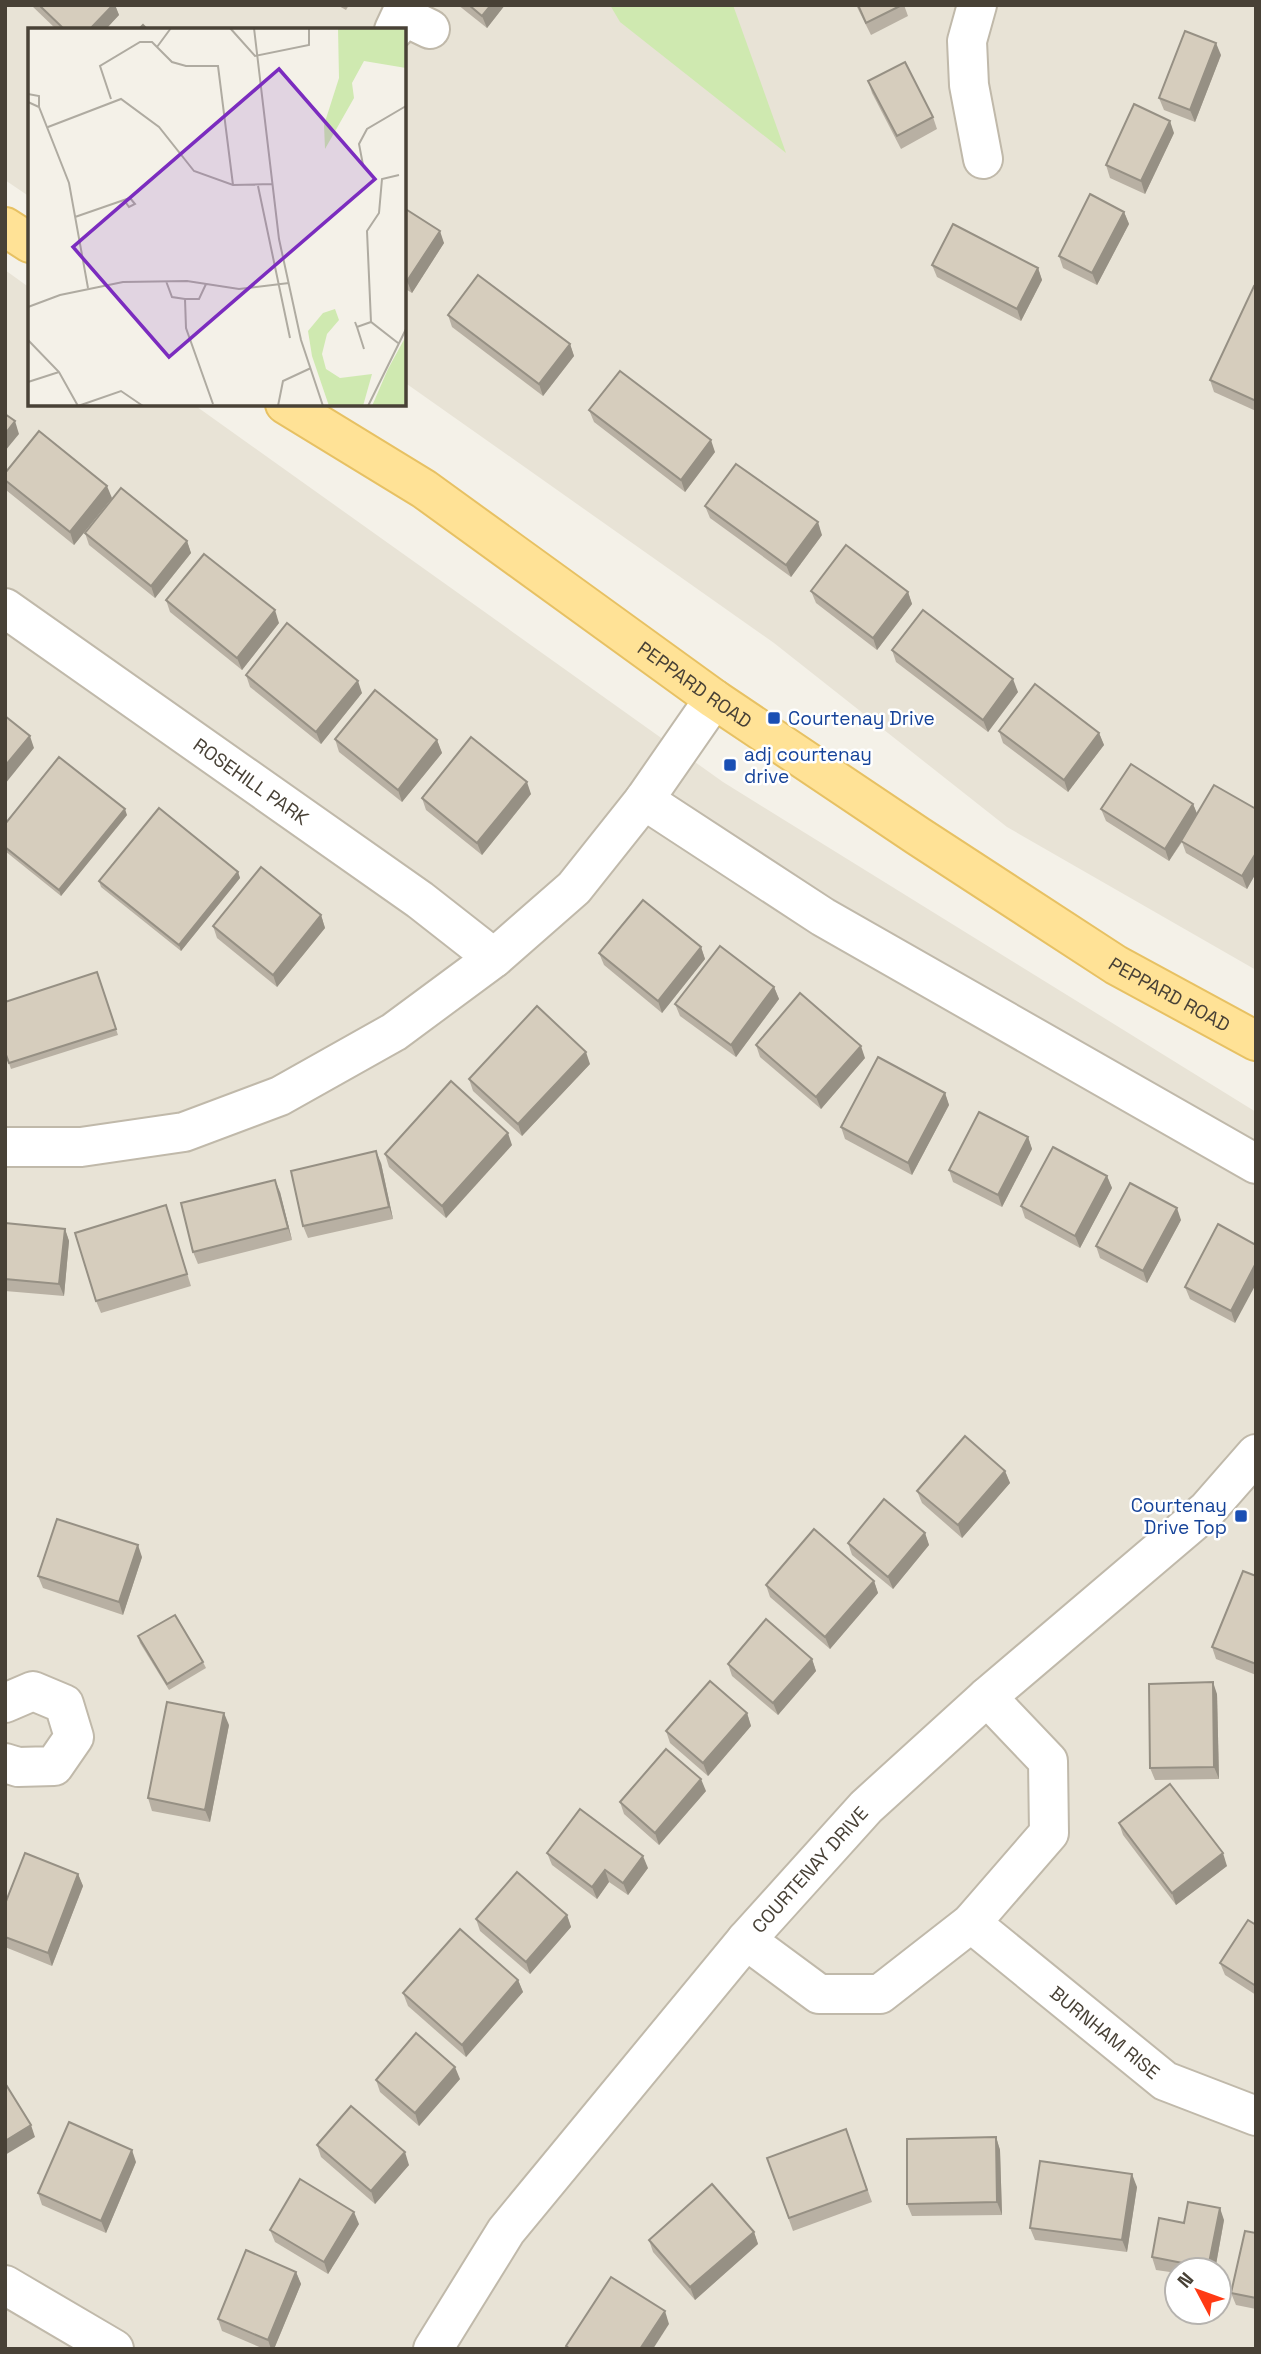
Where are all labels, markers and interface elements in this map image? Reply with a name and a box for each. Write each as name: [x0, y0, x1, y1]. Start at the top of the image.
inset map: [28, 28, 406, 406]
street label: PEPPARD ROAD: [633, 635, 757, 734]
place label: Courtenay Drive: [788, 706, 935, 731]
marker: Courtenay Drive: [766, 710, 782, 726]
street label: ROSEHILL PARK: [189, 732, 314, 831]
place label: adj courtenay drive: [744, 742, 872, 789]
marker: adj courtenay drive: [722, 757, 738, 773]
street label: PEPPARD ROAD: [1104, 951, 1235, 1037]
place label: Courtenay Drive Top: [1131, 1493, 1227, 1540]
marker: Courtenay Drive Top: [1233, 1508, 1249, 1524]
street label: COURTENAY DRIVE: [746, 1801, 873, 1938]
street label: BURNHAM RISE: [1045, 1980, 1165, 2084]
north arrow: [1163, 2256, 1233, 2326]
text: N: [1172, 2267, 1199, 2293]

